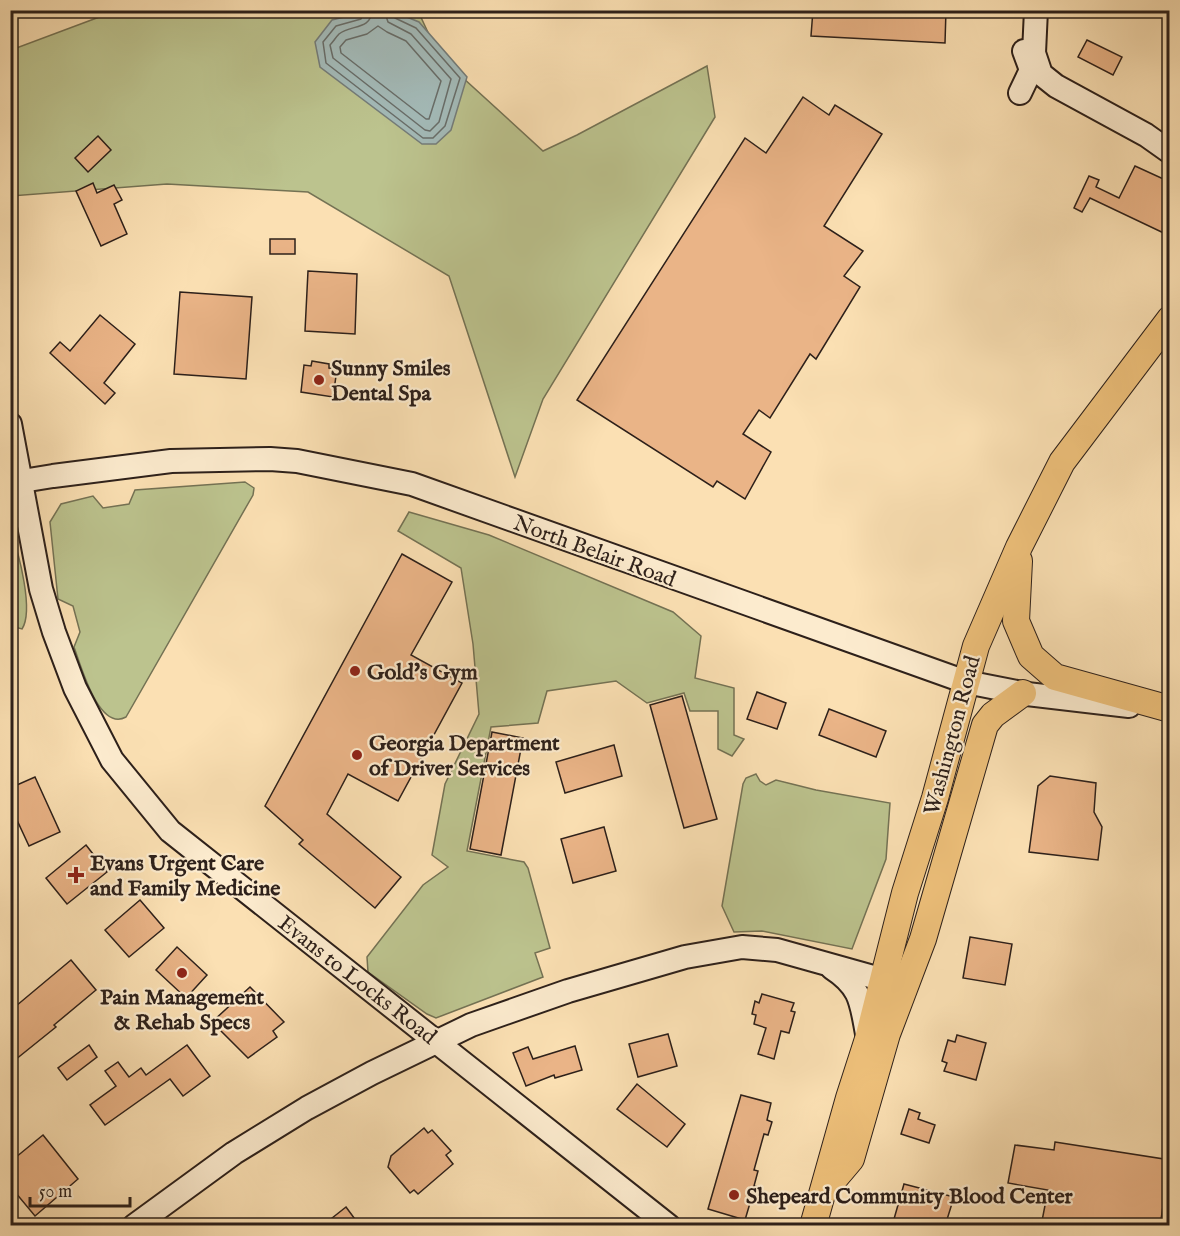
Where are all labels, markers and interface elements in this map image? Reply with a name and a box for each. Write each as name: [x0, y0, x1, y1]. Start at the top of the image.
place label: Sunny Smiles Dental Spa: [331, 355, 451, 408]
marker: Sunny Smiles Dental Spa: [312, 373, 326, 387]
street label: North Belair Road: [509, 509, 680, 594]
street label: Washington Road: [918, 653, 988, 818]
place label: Gold's Gym: [367, 659, 478, 687]
marker: Gold's Gym: [348, 664, 362, 678]
place label: Georgia Department of Driver Services: [369, 730, 560, 783]
marker: Georgia Department of Driver Services: [350, 748, 364, 762]
place label: Evans Urgent Care and Family Medicine: [90, 850, 280, 903]
marker: Evans Urgent Care and Family Medicine: [67, 866, 85, 884]
street label: Evans to Locks Road: [272, 910, 442, 1051]
marker: Pain Management & Rehab Specs: [175, 966, 189, 980]
place label: Pain Management & Rehab Specs: [100, 984, 265, 1037]
scale bar: [30, 1170, 130, 1208]
text: 50 m: [39, 1181, 72, 1204]
place label: Shepeard Community Blood Center: [746, 1183, 1074, 1211]
marker: Shepeard Community Blood Center: [727, 1188, 741, 1202]

